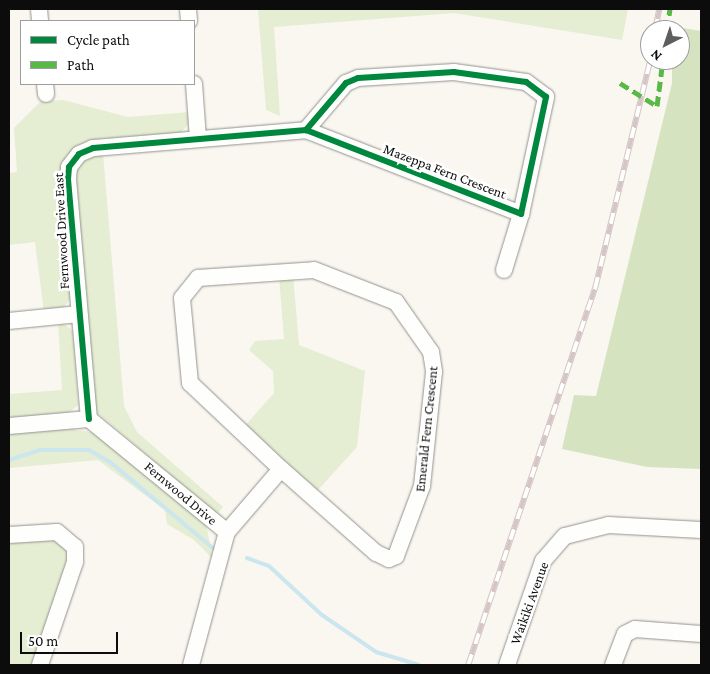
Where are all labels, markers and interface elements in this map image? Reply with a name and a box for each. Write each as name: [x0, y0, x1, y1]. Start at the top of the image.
legend: [20, 20, 195, 85]
north arrow: [640, 20, 690, 70]
text: Cycle path: [67, 32, 130, 48]
text: N: [647, 46, 665, 65]
text: Path: [67, 57, 94, 73]
street label: Mazeppa Fern Crescent: [381, 140, 509, 202]
street label: Fernwood Drive East: [50, 172, 72, 290]
street label: Emerald Fern Crescent: [411, 365, 441, 493]
street label: Fernwood Drive: [141, 458, 221, 528]
street label: Waikiki Avenue: [506, 559, 552, 647]
scale bar: [22, 622, 120, 654]
text: 50 m: [28, 633, 58, 649]

